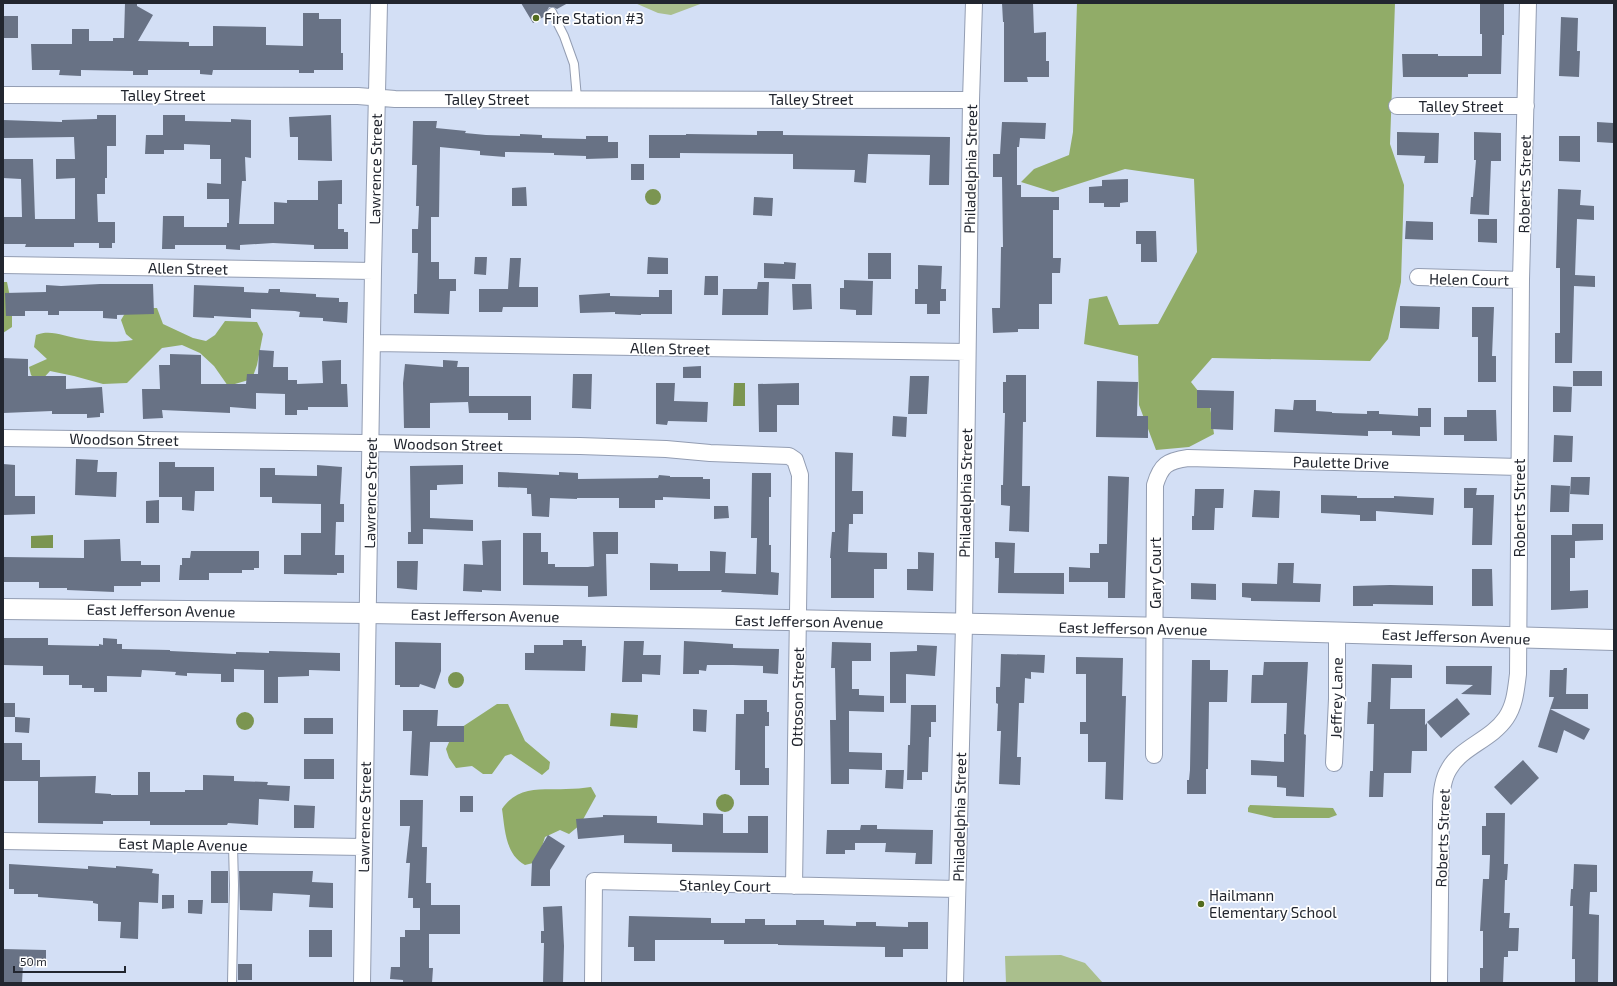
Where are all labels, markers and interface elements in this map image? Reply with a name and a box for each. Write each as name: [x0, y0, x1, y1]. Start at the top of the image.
place label: Fire Station #3: [544, 9, 644, 27]
marker: Fire Station #3: [531, 13, 541, 23]
street label: Talley Street: [120, 86, 206, 104]
street label: Talley Street: [444, 90, 530, 108]
street label: Talley Street: [768, 90, 854, 108]
street label: Talley Street: [1418, 97, 1504, 115]
street label: Philadelphia Street: [960, 104, 980, 234]
street label: Lawrence Street: [365, 113, 385, 225]
street label: Roberts Street: [1514, 134, 1534, 234]
street label: Allen Street: [148, 258, 228, 278]
street label: Helen Court: [1429, 269, 1509, 289]
street label: Allen Street: [630, 338, 710, 358]
street label: Philadelphia Street: [955, 428, 975, 558]
street label: Woodson Street: [69, 429, 179, 449]
street label: Woodson Street: [393, 434, 503, 454]
street label: Lawrence Street: [360, 437, 380, 549]
street label: Paulette Drive: [1293, 452, 1389, 472]
street label: Roberts Street: [1510, 458, 1528, 557]
street label: Gary Court: [1146, 537, 1164, 609]
street label: East Jefferson Avenue: [86, 600, 236, 620]
street label: East Jefferson Avenue: [410, 605, 560, 625]
street label: East Jefferson Avenue: [734, 611, 884, 631]
street label: East Jefferson Avenue: [1058, 618, 1208, 638]
street label: East Jefferson Avenue: [1381, 624, 1531, 648]
street label: Ottoson Street: [787, 647, 807, 747]
street label: Jeffrey Lane: [1326, 657, 1346, 739]
street label: Philadelphia Street: [949, 752, 969, 882]
street label: Lawrence Street: [354, 761, 374, 873]
street label: Roberts Street: [1431, 788, 1453, 888]
street label: East Maple Avenue: [118, 834, 248, 854]
street label: Stanley Court: [679, 875, 771, 895]
place label: Hailmann Elementary School: [1209, 886, 1337, 921]
marker: Hailmann Elementary School: [1196, 899, 1206, 909]
scale bar: [14, 948, 125, 974]
text: 50 m: [20, 954, 47, 968]

